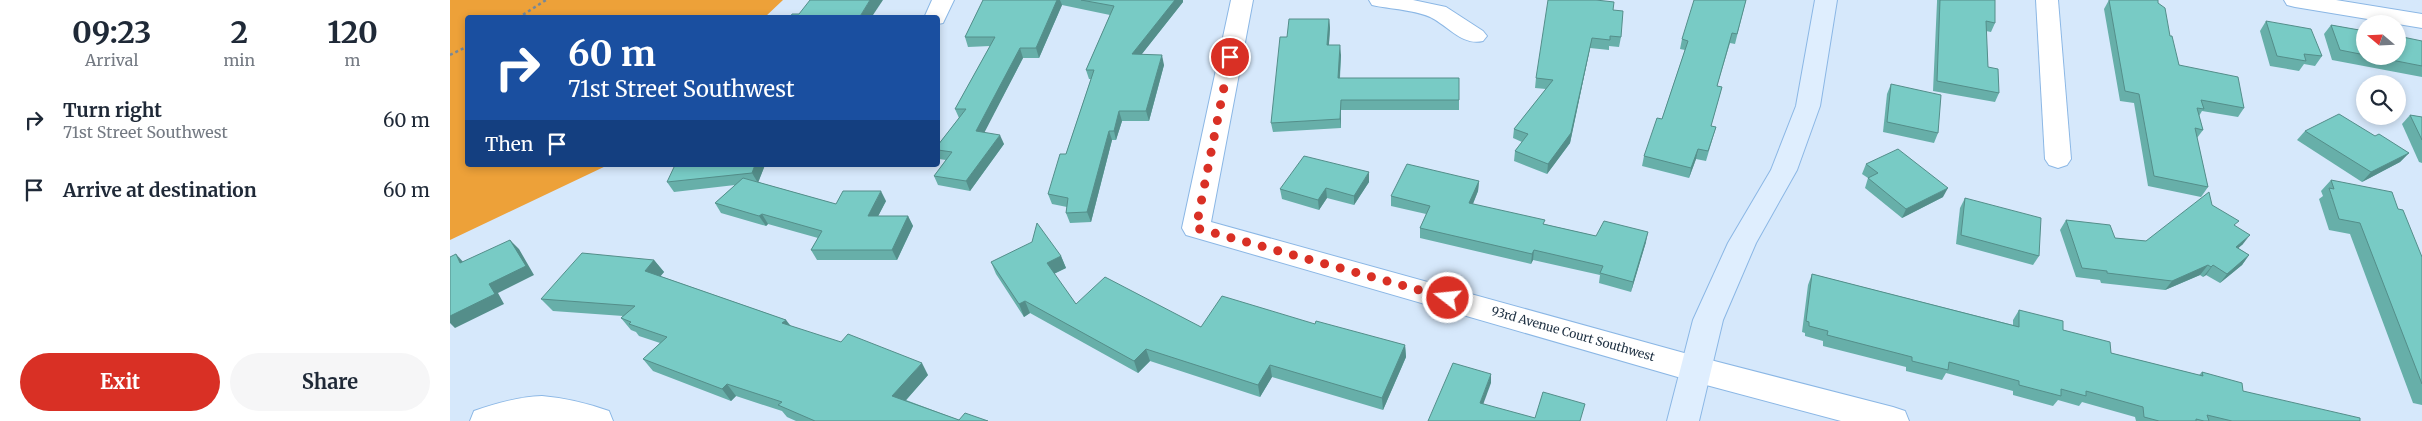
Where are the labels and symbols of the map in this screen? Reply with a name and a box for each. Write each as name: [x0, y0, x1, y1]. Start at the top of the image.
north arrow: [2356, 15, 2406, 65]
pin: [1209, 36, 1251, 78]
position arrow: [1421, 271, 1473, 323]
street label: 93rd Avenue Court Southwest: [1490, 303, 1657, 364]

